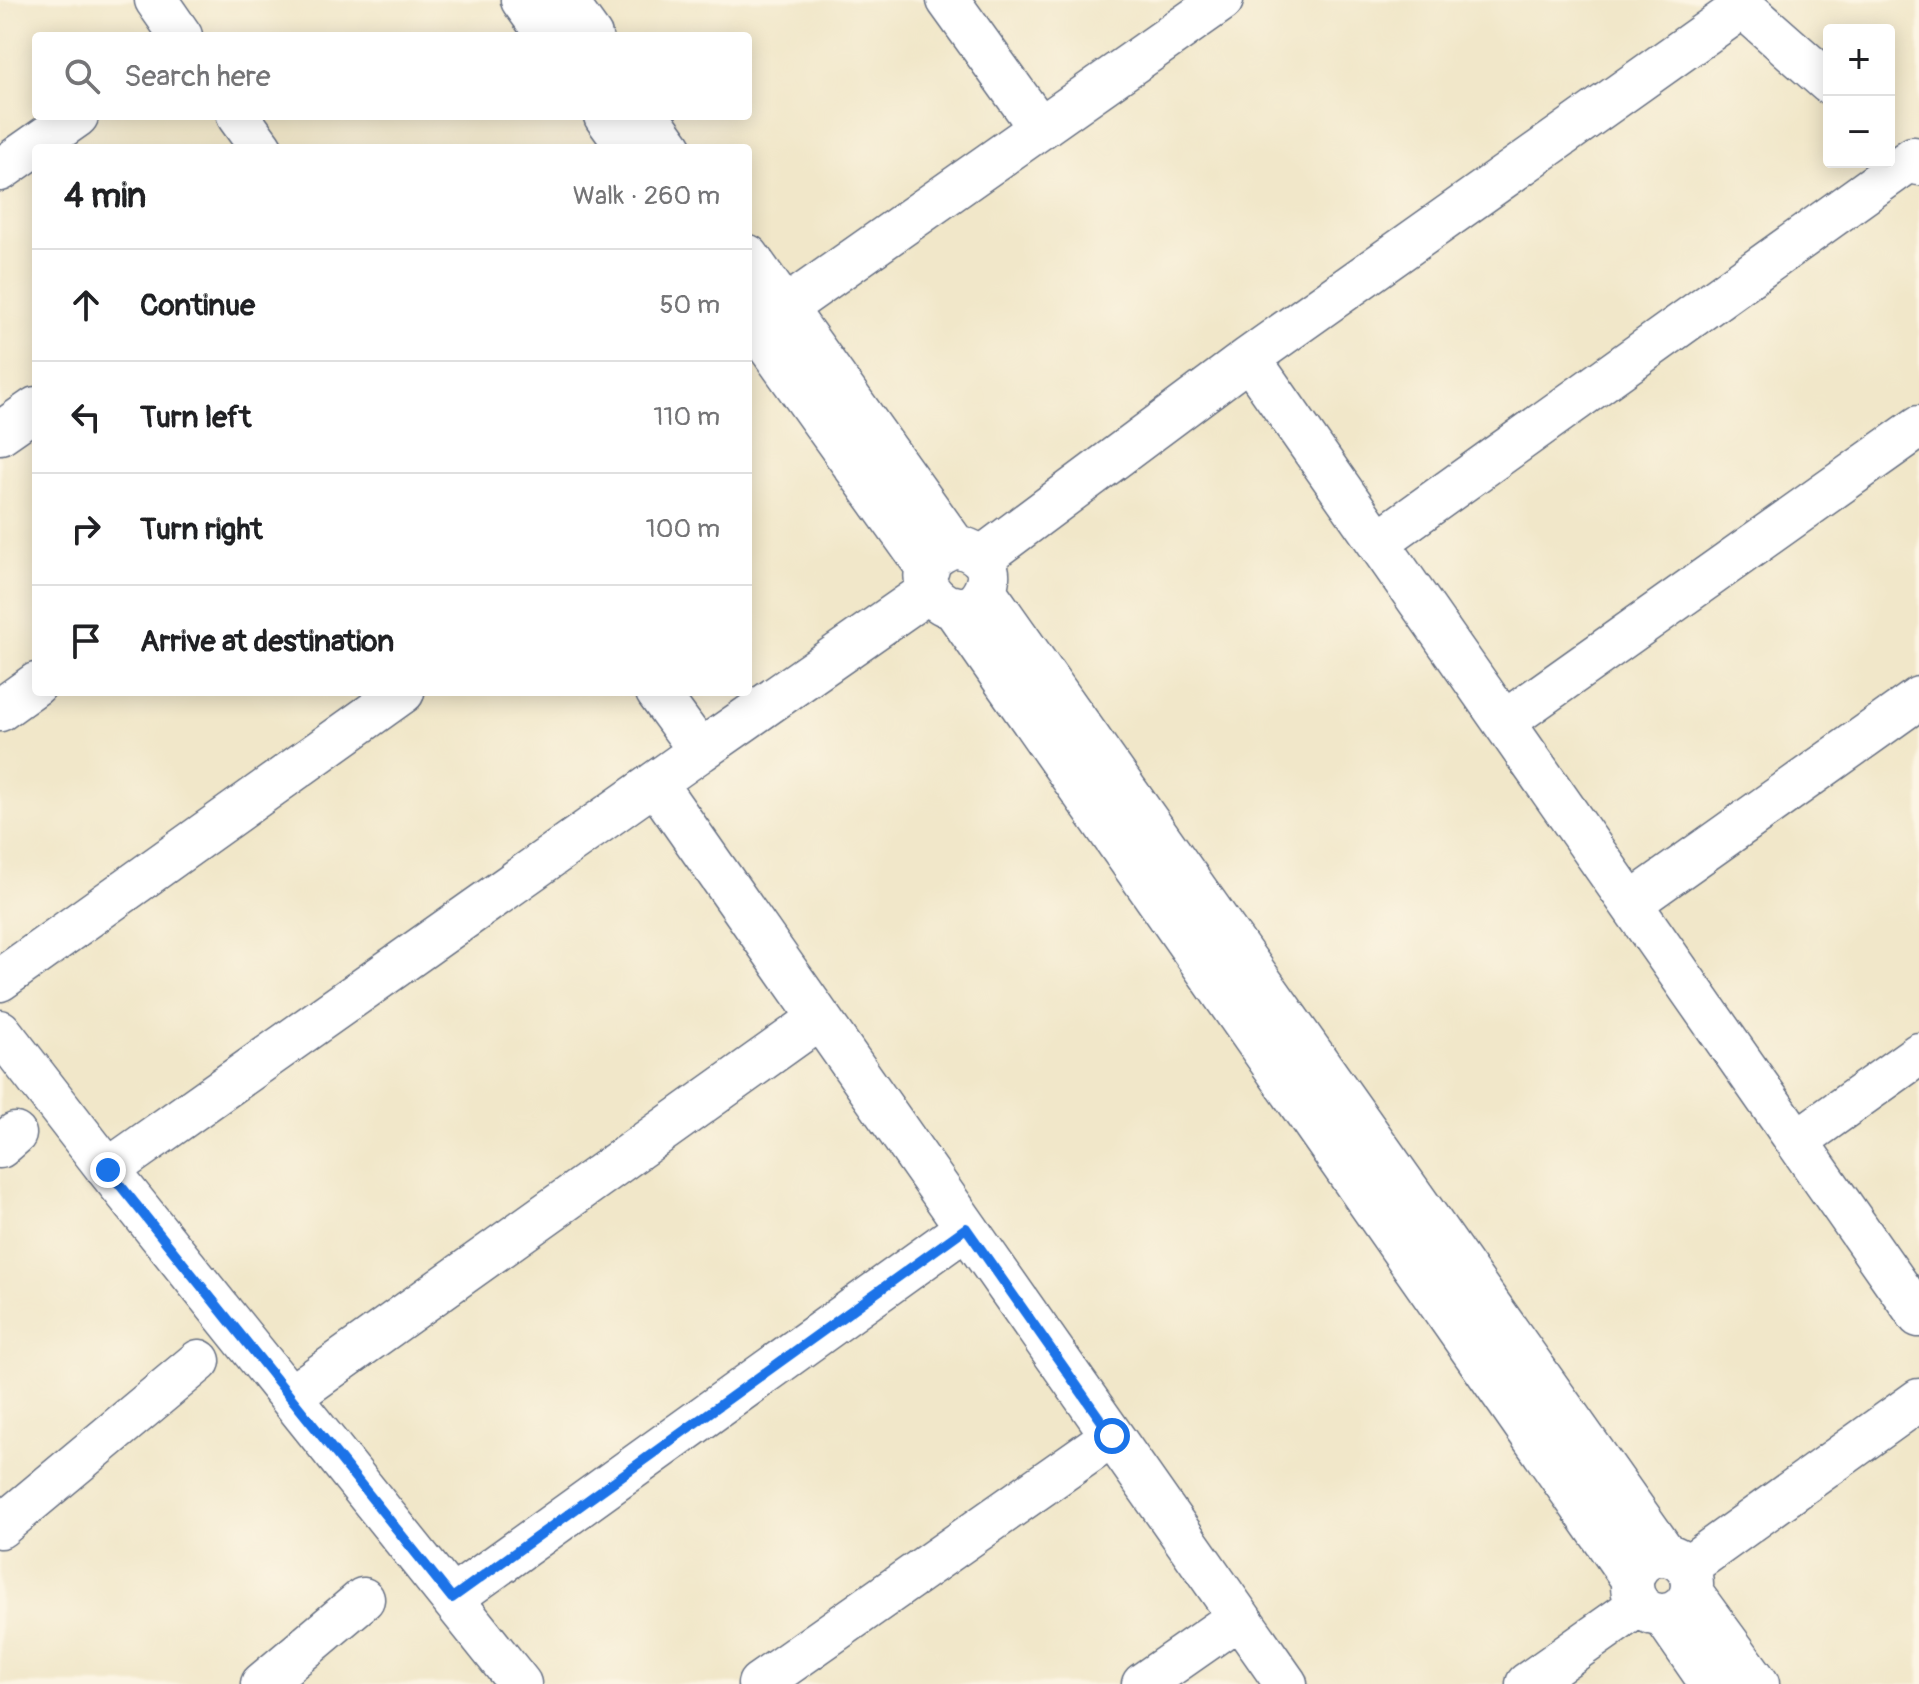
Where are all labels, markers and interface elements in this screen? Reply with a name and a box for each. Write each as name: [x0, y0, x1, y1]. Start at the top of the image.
map controls: [1823, 24, 1895, 168]
button: +: [1823, 24, 1895, 96]
search box: [32, 32, 752, 120]
icon: search: [60, 54, 104, 98]
text: Search here: [124, 58, 271, 95]
button: −: [1823, 96, 1895, 168]
text: 4 min: [64, 175, 146, 218]
text: Walk · 260 m: [573, 180, 720, 212]
icon: ahead: [64, 283, 108, 327]
text: Continue: [140, 287, 255, 324]
text: 50 m: [659, 289, 720, 321]
icon: left: [64, 395, 108, 439]
text: Turn left: [140, 399, 251, 436]
text: 110 m: [653, 401, 720, 433]
icon: right: [64, 507, 108, 551]
text: Turn right: [140, 511, 263, 548]
text: 100 m: [646, 513, 720, 545]
icon: arrive: [64, 619, 108, 663]
text: Arrive at destination: [140, 623, 394, 660]
route end: [90, 1152, 126, 1188]
route start: [1094, 1418, 1130, 1454]

